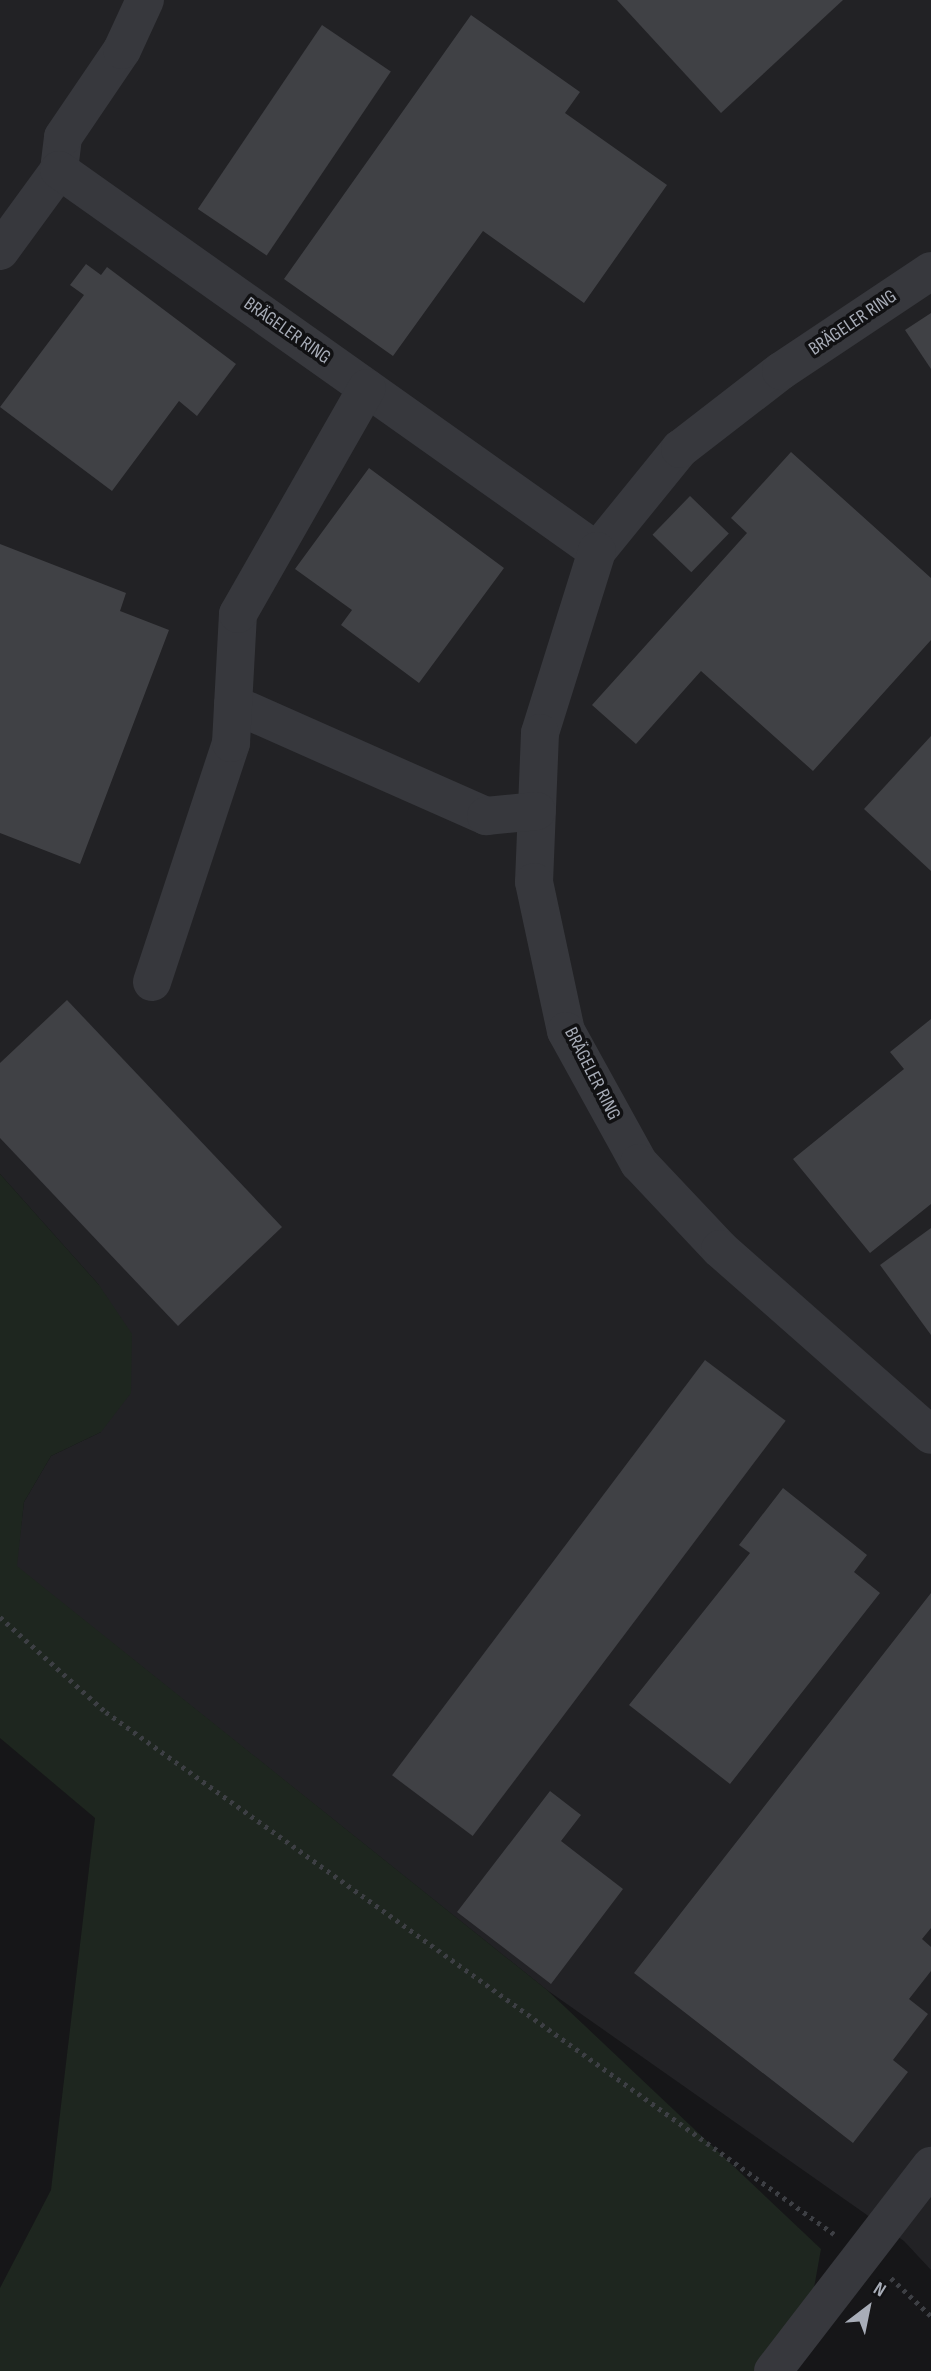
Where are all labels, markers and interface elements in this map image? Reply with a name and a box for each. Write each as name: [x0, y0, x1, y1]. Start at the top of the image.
street label: BRÄGELER RING: [805, 285, 901, 361]
street label: BRÄGELER RING: [239, 293, 335, 369]
street label: BRÄGELER RING: [559, 1024, 625, 1124]
north arrow: [833, 2273, 903, 2343]
text: N: [869, 2277, 890, 2302]

